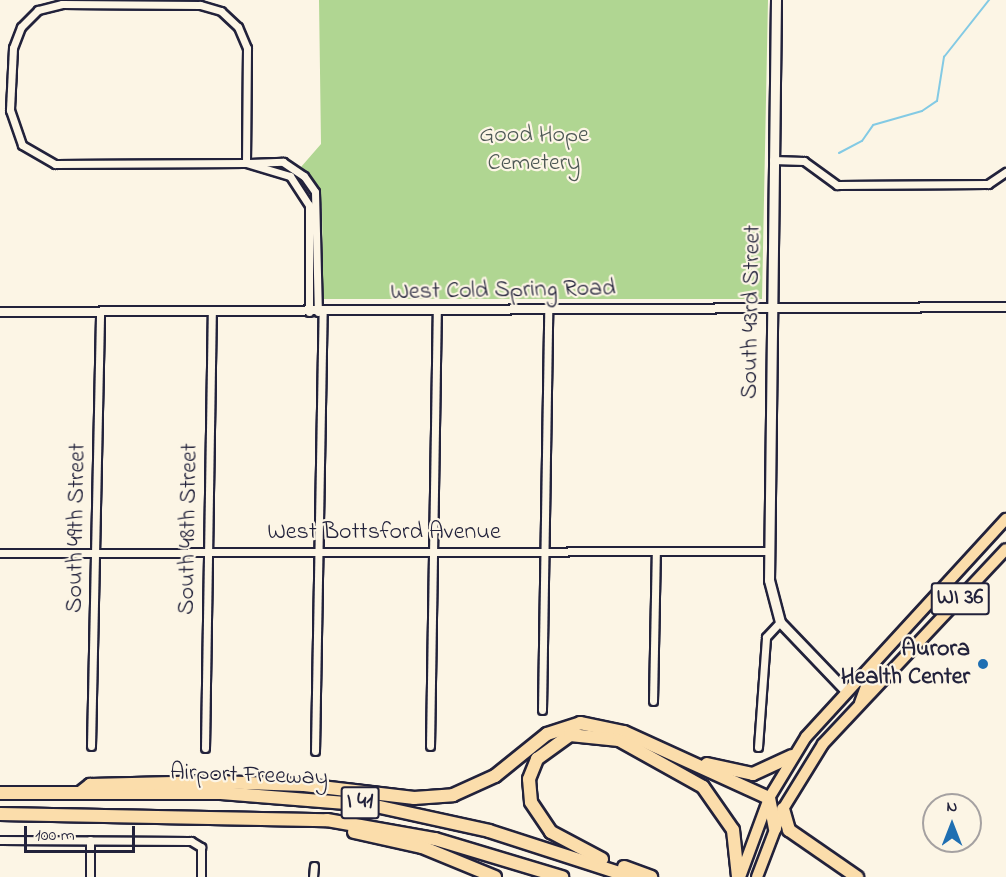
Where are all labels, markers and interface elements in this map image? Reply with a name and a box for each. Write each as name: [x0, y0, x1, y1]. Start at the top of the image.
park label: Good Hope Cemetery: [479, 122, 589, 178]
street label: South 43rd Street: [736, 225, 768, 399]
street label: West Cold Spring Road: [390, 275, 616, 307]
street label: South 49th Street: [61, 443, 93, 613]
street label: South 48th Street: [173, 443, 205, 615]
street label: West Bottsford Avenue: [267, 519, 501, 547]
road number: WI 36: [930, 580, 990, 618]
place label: Aurora Health Center: [841, 636, 970, 692]
marker: Aurora Health Center: [974, 655, 992, 673]
street label: Airport Freeway: [169, 759, 329, 793]
road number: I 41: [340, 784, 380, 822]
north arrow: [922, 793, 982, 853]
text: N: [947, 795, 957, 819]
scale bar: [27, 814, 138, 852]
text: 100 m: [35, 823, 75, 849]

